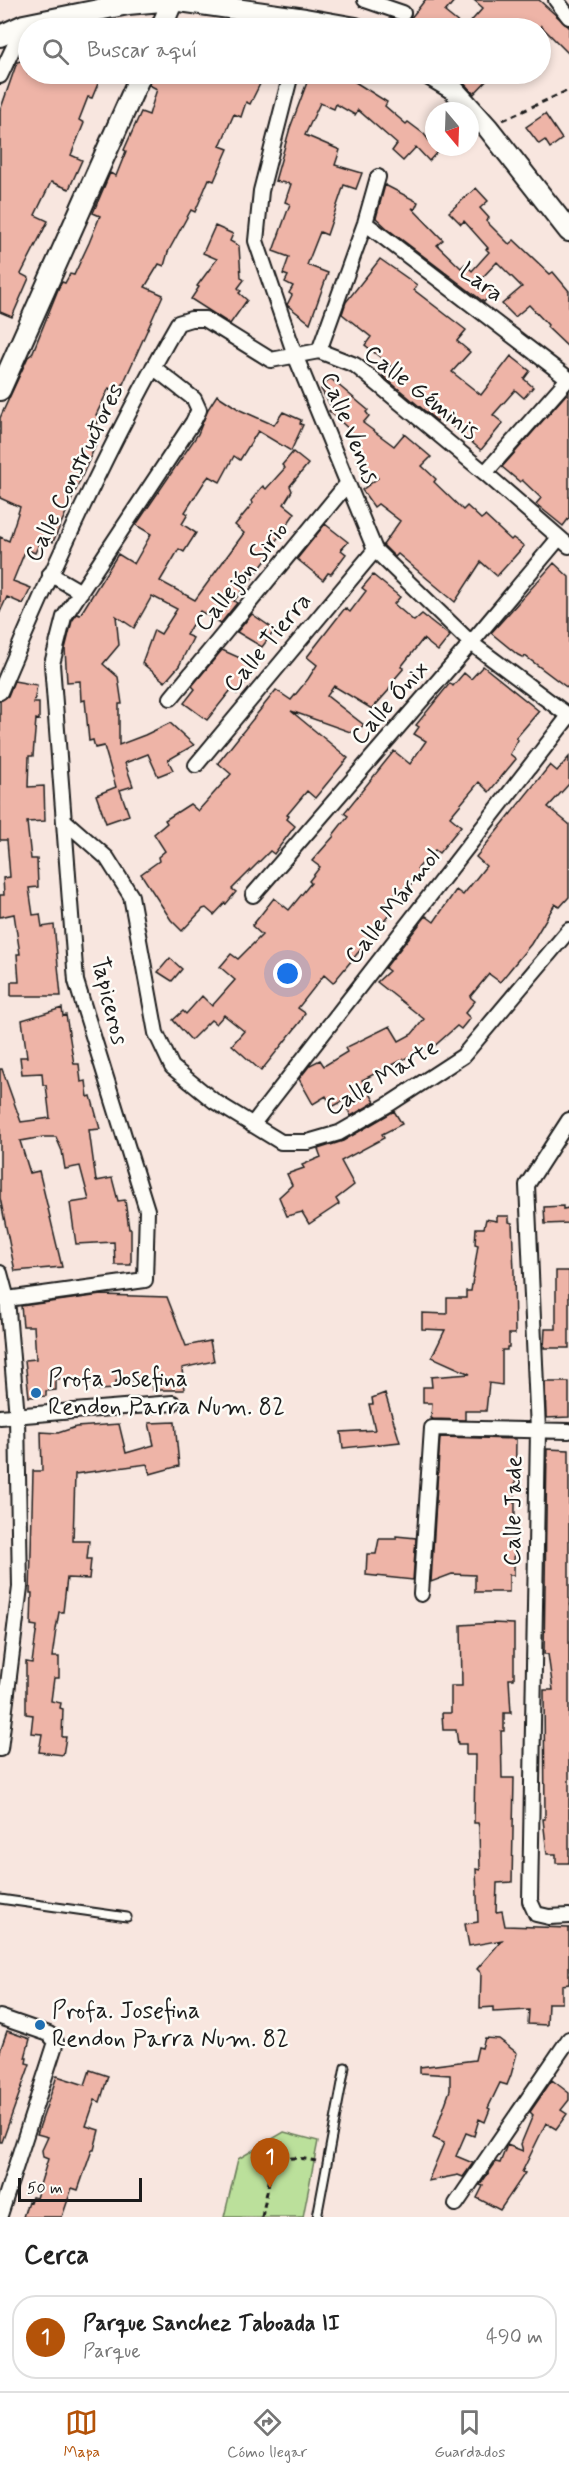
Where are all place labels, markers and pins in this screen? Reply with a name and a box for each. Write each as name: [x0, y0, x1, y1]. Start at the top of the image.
place label: Profa Josefina Rendon Parra Num. 82: [48, 1364, 285, 1423]
marker: Profa Josefina Rendon Parra Num. 82: [29, 1386, 43, 1400]
place label: Profa. Josefina Rendon Parra Num. 82: [52, 1996, 289, 2055]
marker: Profa. Josefina Rendon Parra Num. 82: [33, 2018, 47, 2032]
pin: 1: [250, 2138, 290, 2188]

